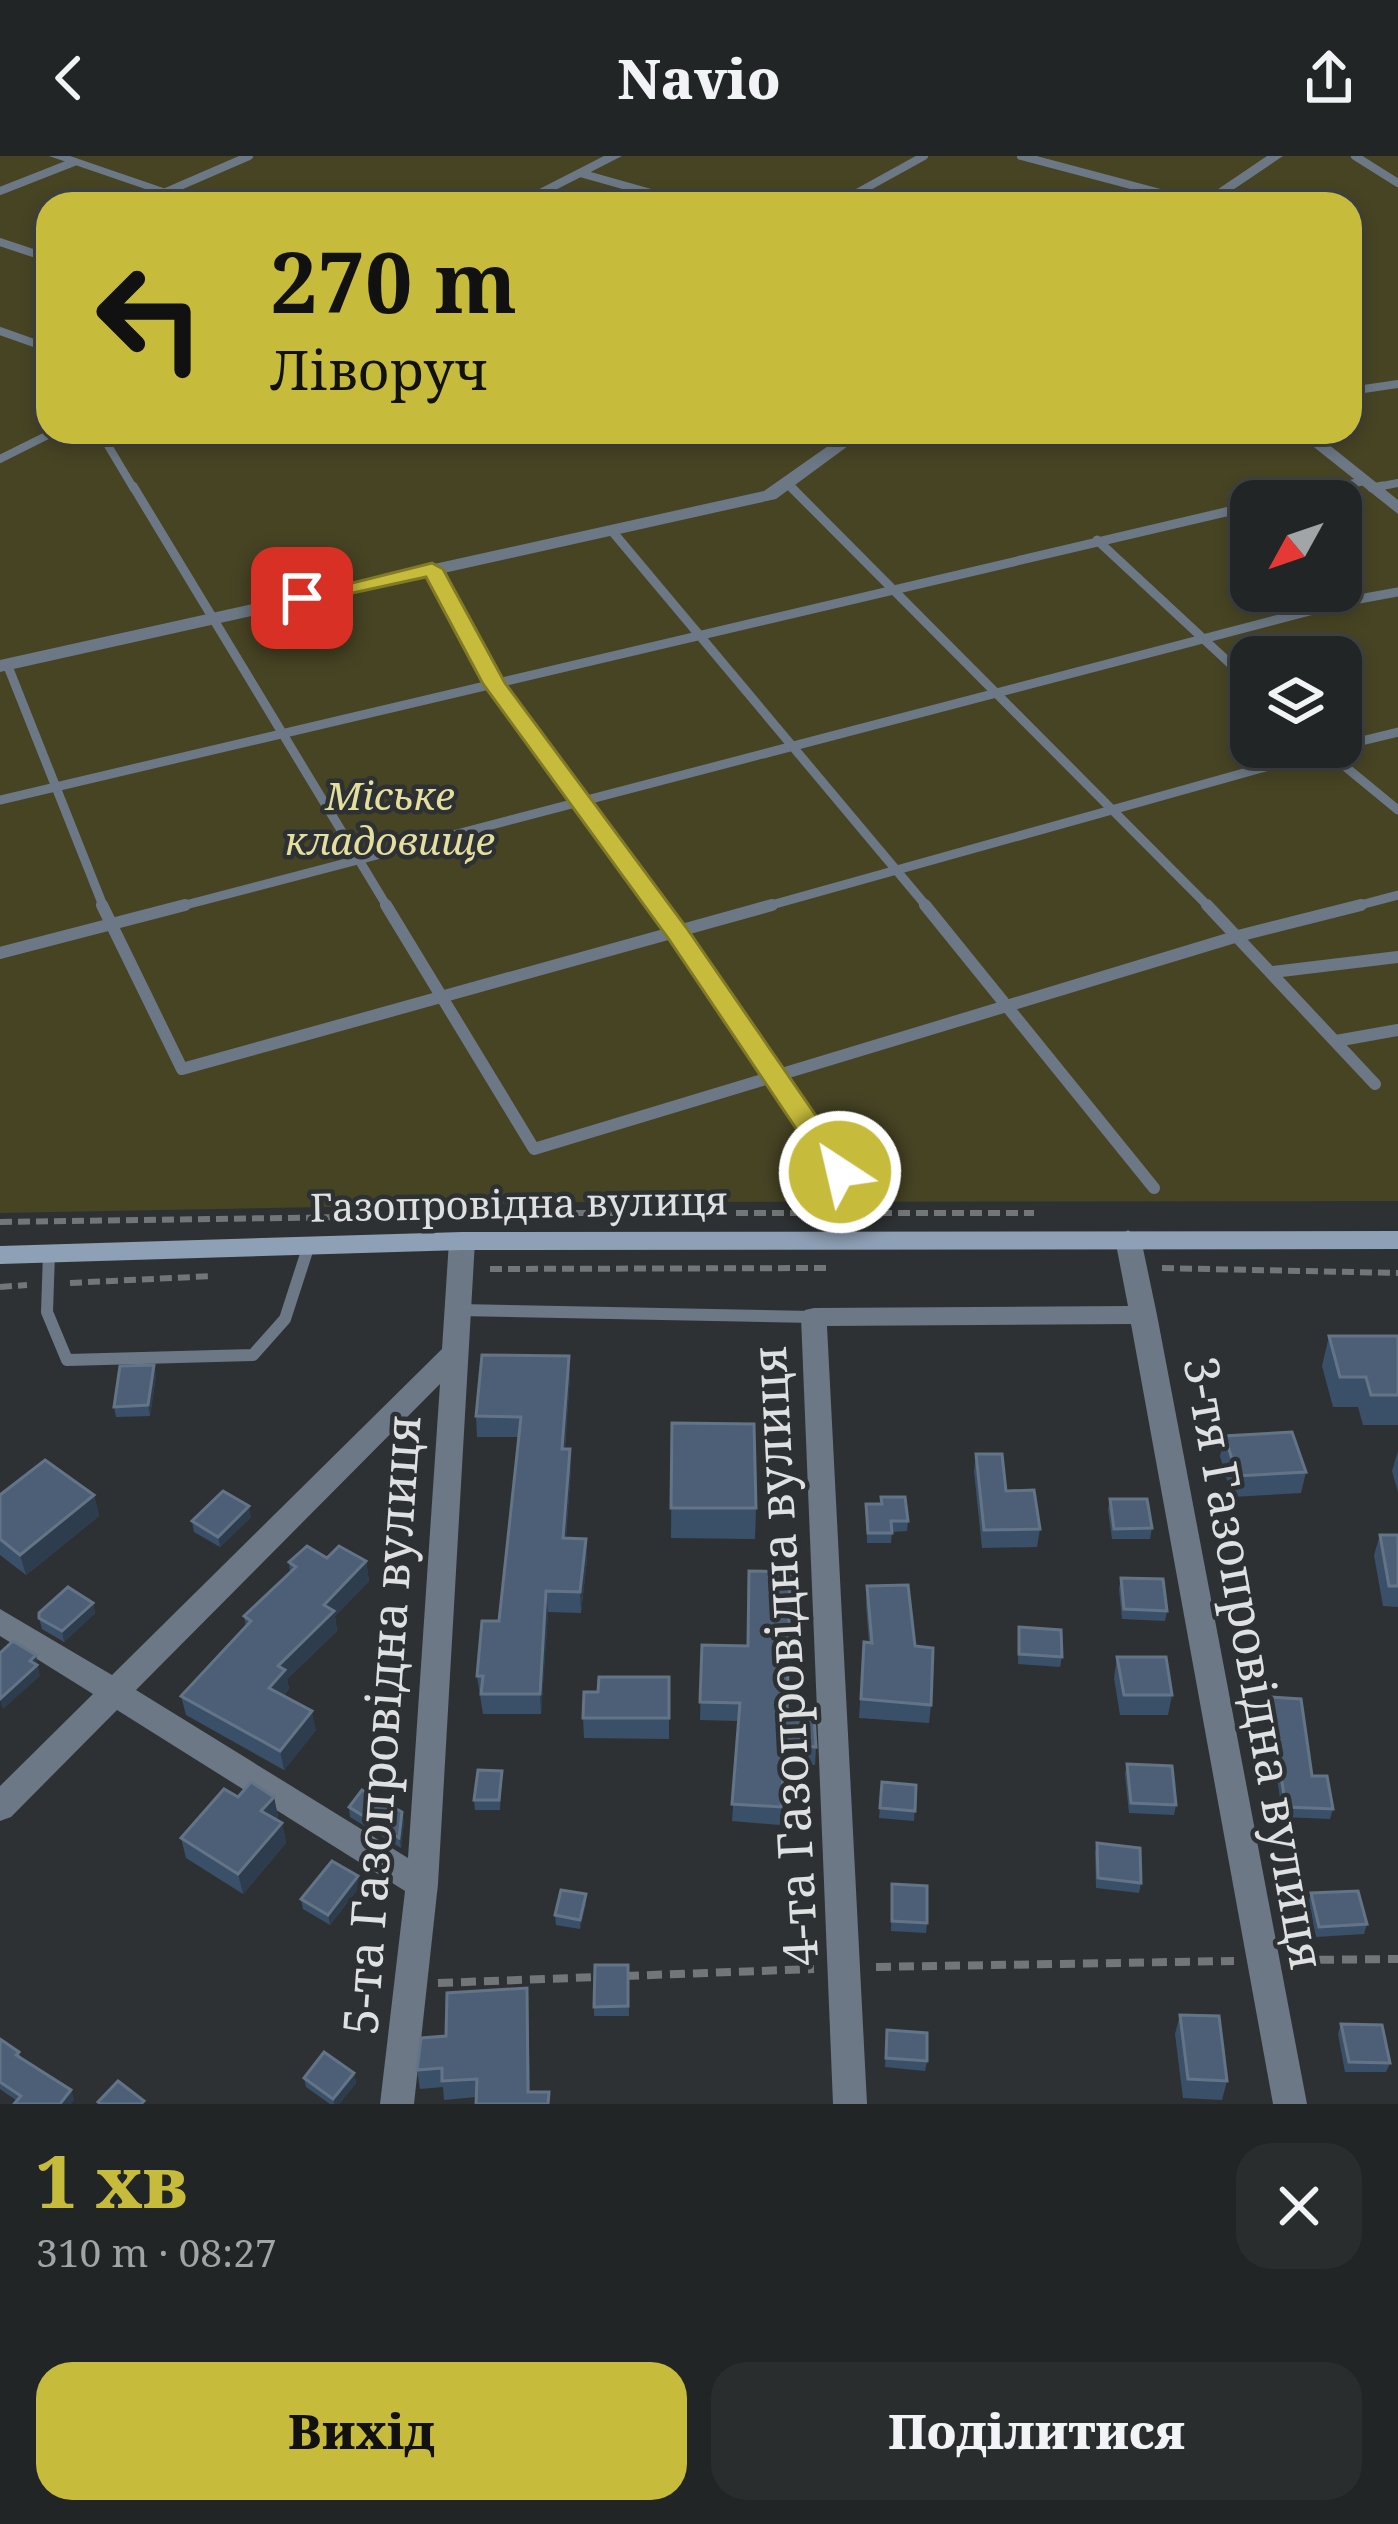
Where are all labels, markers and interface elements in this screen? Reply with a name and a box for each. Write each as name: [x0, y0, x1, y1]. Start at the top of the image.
text: Navio: [617, 41, 781, 115]
icon: back: [36, 45, 102, 111]
icon: share: [1296, 45, 1362, 111]
text: 270 m: [270, 223, 517, 338]
icon: left: [72, 240, 228, 396]
text: Ліворуч: [270, 332, 488, 406]
north arrow: [1230, 480, 1362, 612]
map controls: [1230, 480, 1362, 768]
pin: [251, 547, 353, 649]
icon: arrive: [269, 565, 335, 631]
button: layers: [1230, 636, 1362, 768]
park label: Міське кладовище: [285, 768, 495, 866]
position arrow: [777, 1109, 903, 1235]
street label: Газопровідна вулиця: [310, 1172, 728, 1233]
street label: 4-та Газопровідна вулиця: [735, 1344, 832, 1968]
street label: 3-тя Газопровідна вулиця: [1170, 1351, 1341, 1974]
street label: 5-та Газопровідна вулиця: [326, 1413, 435, 2037]
text: 1 хв: [36, 2131, 188, 2229]
button: close: [1236, 2143, 1362, 2269]
text: 310 m · 08:27: [36, 2225, 277, 2278]
button: Вихід: [36, 2362, 687, 2500]
button: Поділитися: [711, 2362, 1362, 2500]

